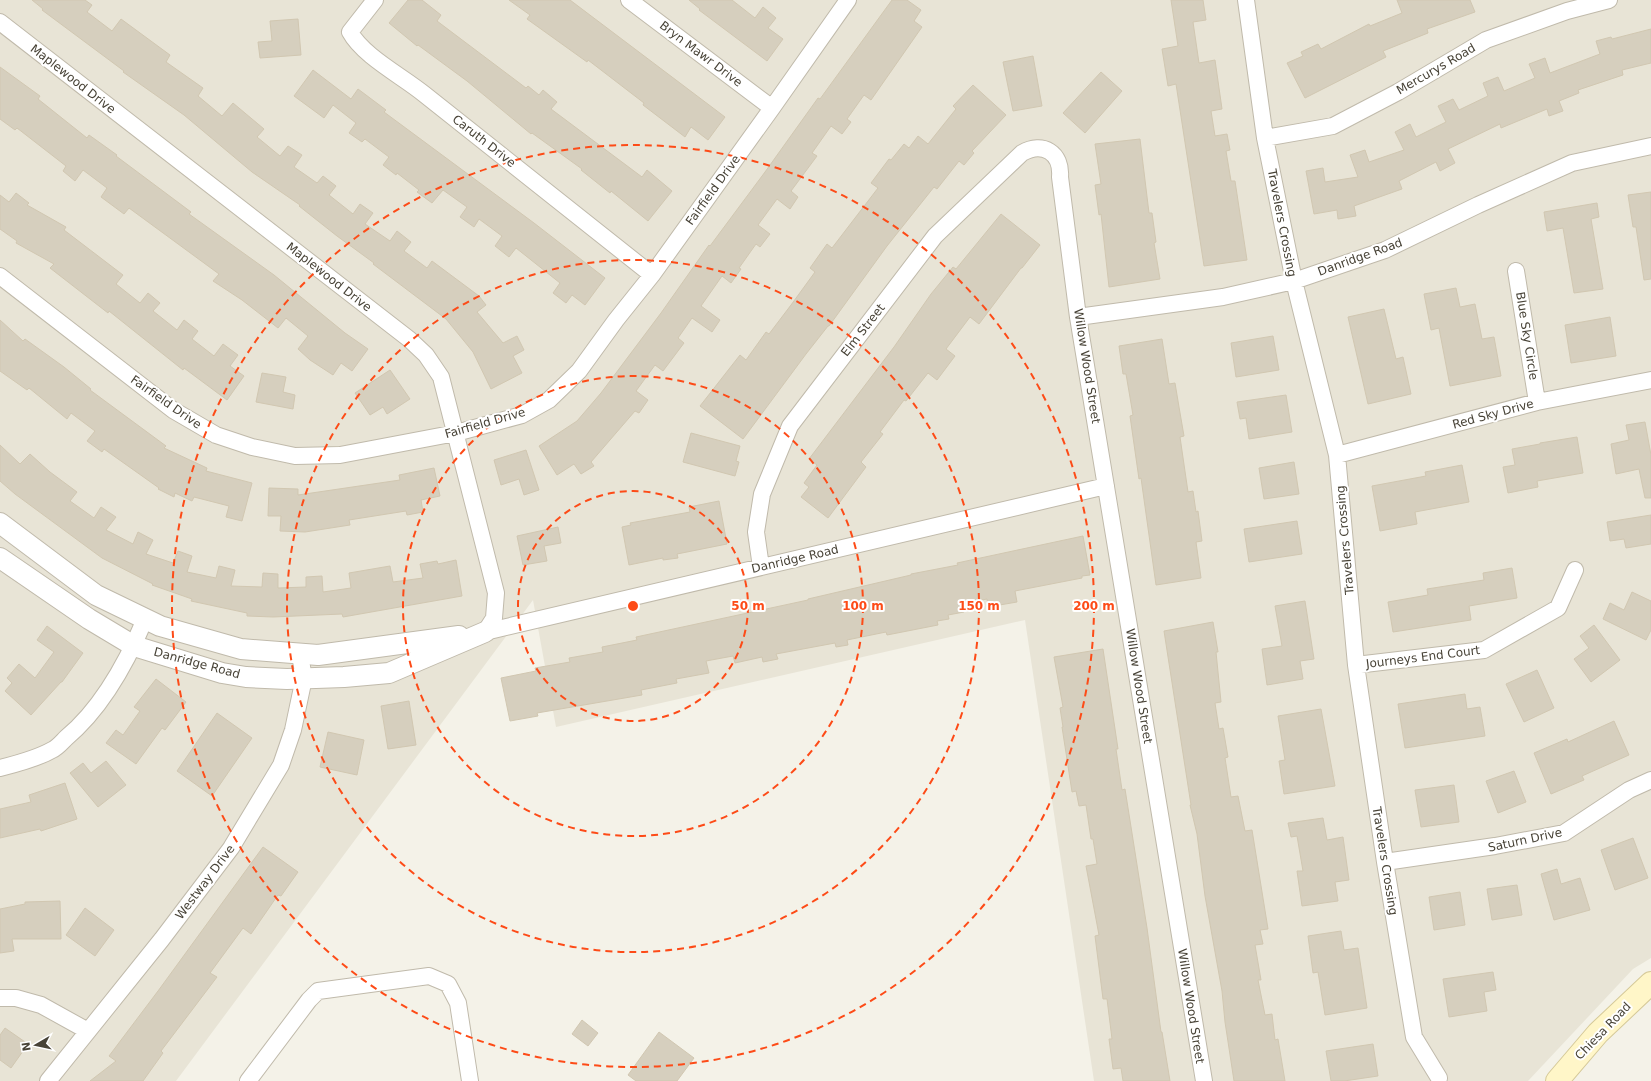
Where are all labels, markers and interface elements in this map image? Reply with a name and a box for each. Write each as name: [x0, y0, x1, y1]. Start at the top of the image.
street label: Bryn Mawr Drive: [657, 18, 745, 90]
street label: Maplewood Drive: [28, 41, 118, 117]
street label: Mercurys Road: [1394, 41, 1478, 97]
street label: Caruth Drive: [450, 112, 518, 170]
street label: Fairfield Drive: [683, 152, 743, 228]
street label: Travelers Crossing: [1264, 167, 1299, 278]
street label: Danridge Road: [1316, 235, 1404, 279]
street label: Maplewood Drive: [284, 239, 374, 315]
street label: Blue Sky Circle: [1513, 291, 1541, 381]
street label: Elm Street: [838, 301, 888, 359]
street label: Willow Wood Street: [1071, 307, 1103, 425]
street label: Fairfield Drive: [128, 372, 204, 432]
street label: Red Sky Drive: [1451, 396, 1535, 432]
street label: Fairfield Drive: [443, 405, 527, 441]
street label: Travelers Crossing: [1333, 485, 1357, 596]
street label: Danridge Road: [750, 542, 840, 576]
centre of rings: [626, 599, 640, 613]
text: 50 m: [731, 599, 765, 613]
text: 100 m: [842, 599, 884, 613]
text: 150 m: [958, 599, 1000, 613]
text: 200 m: [1073, 599, 1115, 613]
street label: Willow Wood Street: [1123, 627, 1155, 745]
street label: Journeys End Court: [1364, 643, 1481, 671]
street label: Danridge Road: [152, 645, 242, 681]
street label: Travelers Crossing: [1369, 805, 1400, 916]
street label: Saturn Drive: [1487, 825, 1563, 855]
street label: Westway Drive: [172, 842, 238, 922]
street label: Willow Wood Street: [1175, 947, 1207, 1065]
street label: Chiesa Road: [1572, 999, 1634, 1063]
north arrow: [16, 1025, 56, 1065]
text: N: [19, 1041, 34, 1052]

